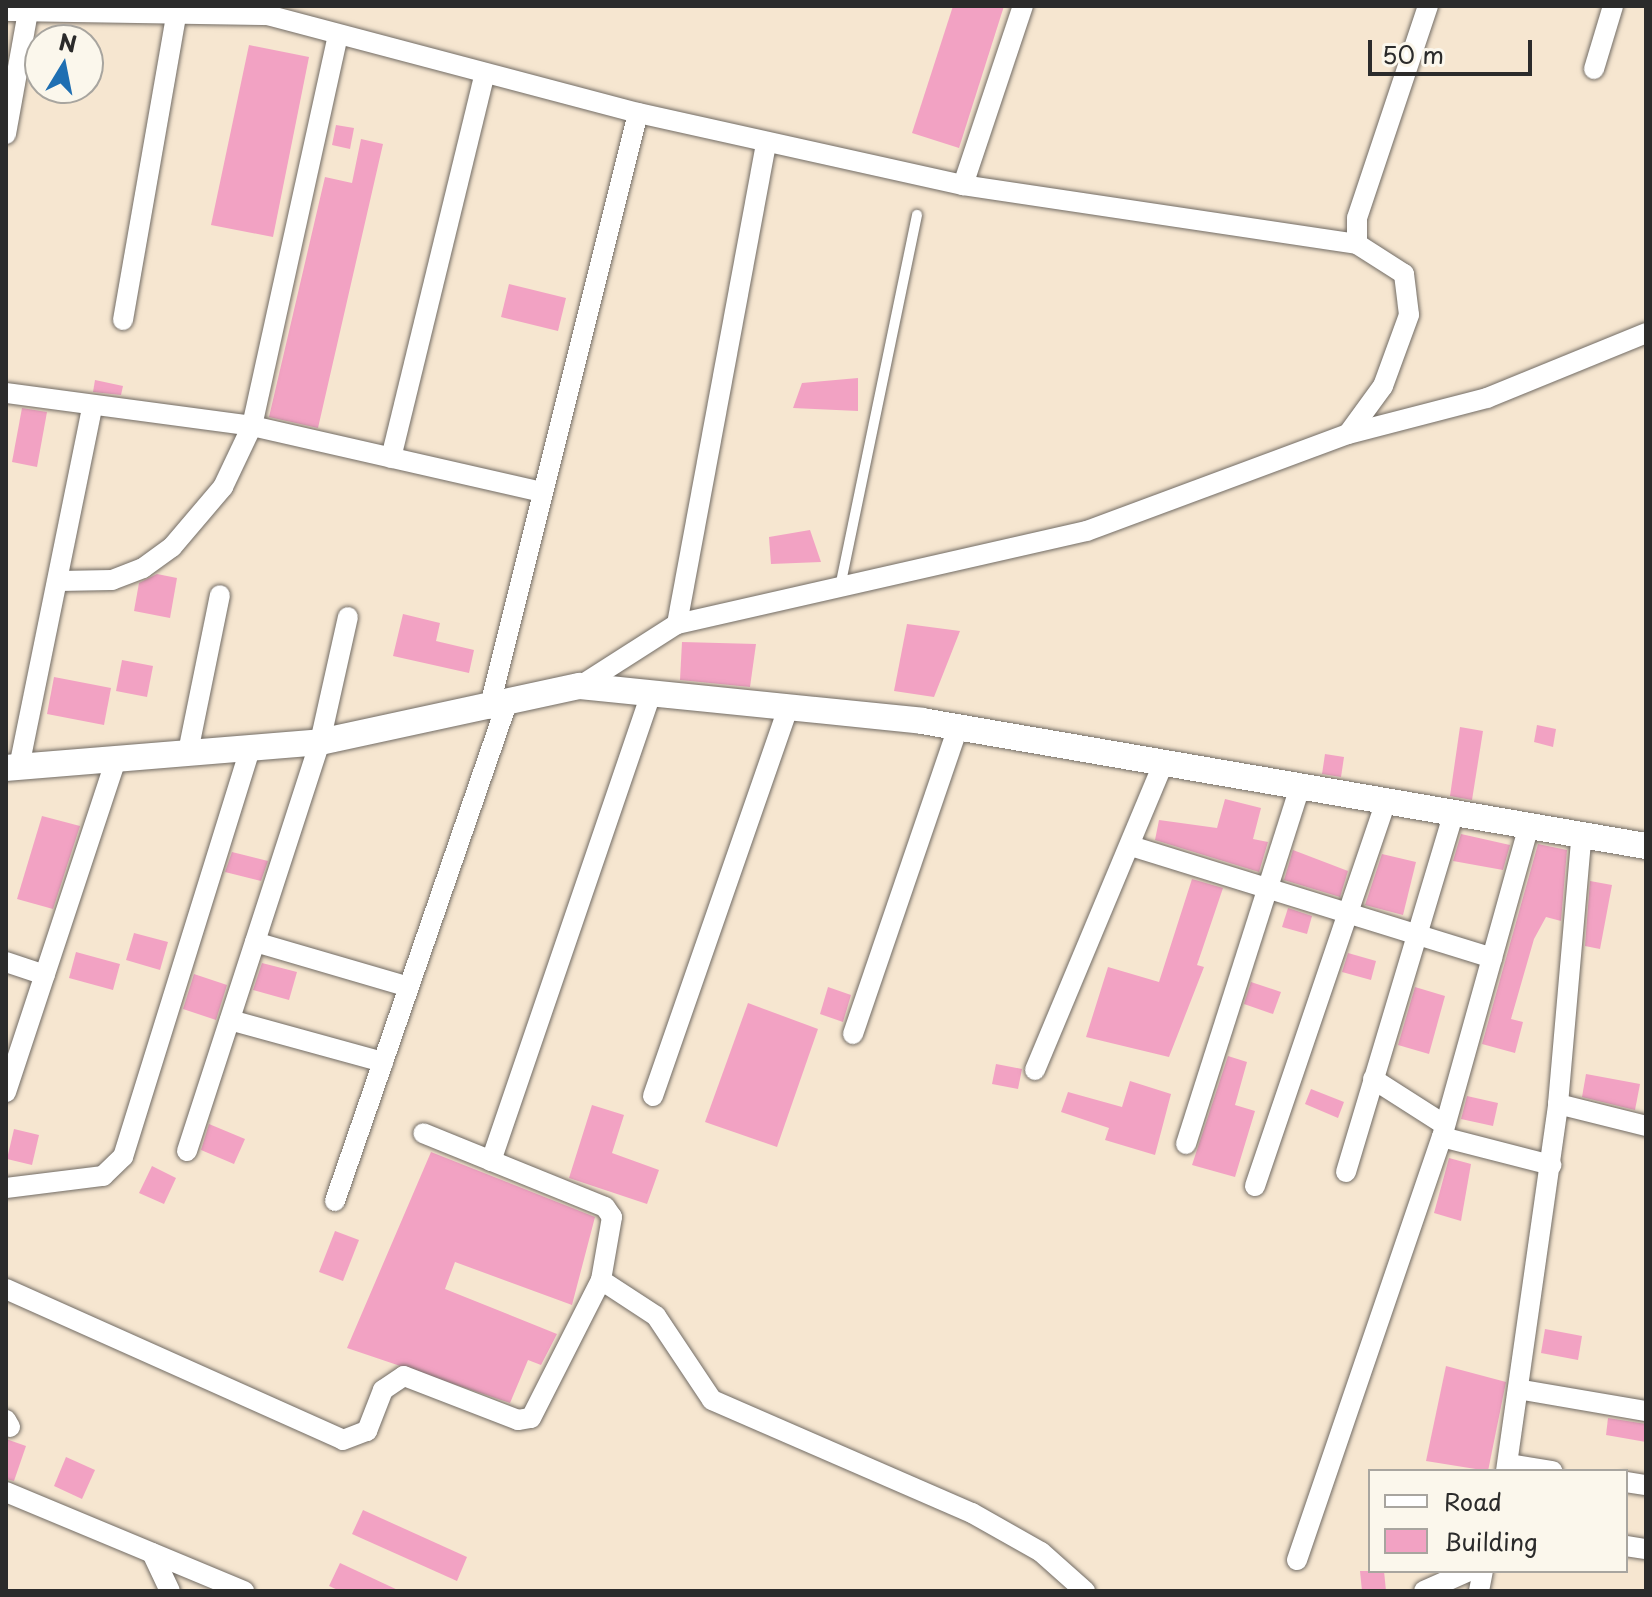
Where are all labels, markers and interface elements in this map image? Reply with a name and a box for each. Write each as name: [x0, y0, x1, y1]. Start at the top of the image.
north arrow: [24, 24, 104, 104]
text: N: [56, 24, 79, 60]
scale bar: [1372, 24, 1536, 74]
text: 50 m: [1382, 36, 1444, 72]
legend: [1368, 1469, 1628, 1573]
text: Road: [1444, 1483, 1502, 1519]
text: Building: [1444, 1523, 1538, 1559]

